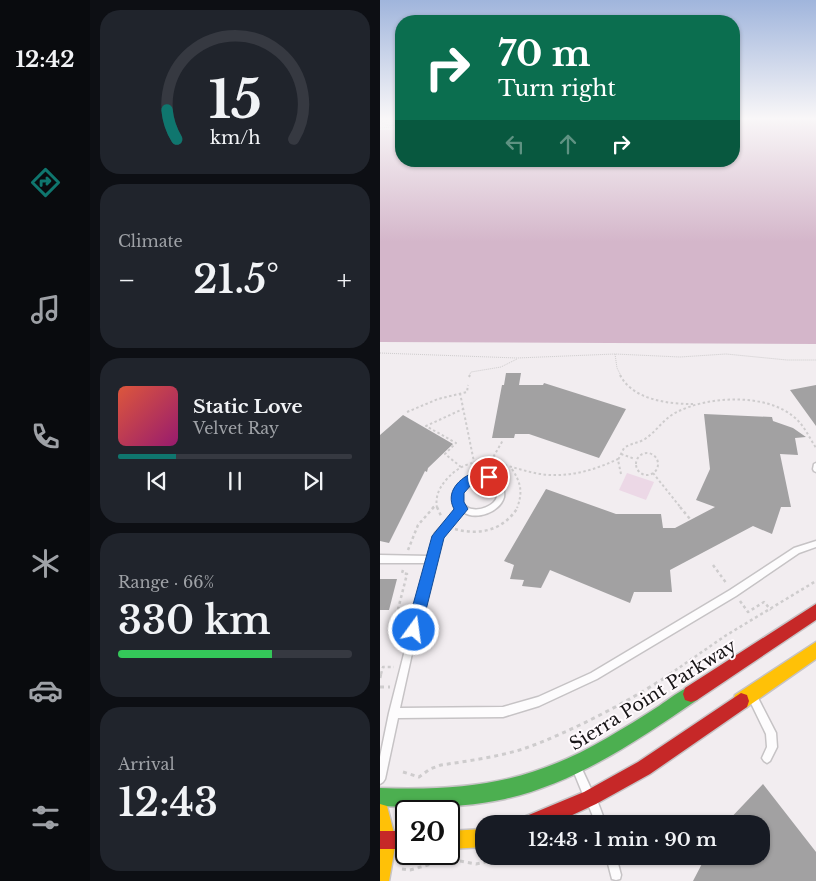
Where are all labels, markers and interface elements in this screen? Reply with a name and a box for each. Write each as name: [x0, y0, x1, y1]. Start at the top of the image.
text: 70 m: [498, 32, 591, 75]
icon: right: [415, 35, 480, 100]
text: 12:42: [15, 46, 75, 73]
text: 15: [208, 68, 262, 132]
text: Turn right: [498, 75, 616, 102]
text: km/h: [210, 127, 260, 149]
icon: left: [501, 130, 529, 158]
icon: ahead: [554, 130, 582, 158]
icon: right: [607, 130, 635, 158]
icon: directions: [28, 165, 63, 200]
text: Climate: [118, 231, 183, 251]
text: 21.5°: [193, 256, 279, 303]
text: −: [118, 263, 136, 298]
text: +: [337, 263, 352, 298]
icon: music: [28, 292, 63, 327]
text: Static Love: [193, 395, 303, 418]
text: Velvet Ray: [193, 418, 279, 438]
icon: phone: [28, 419, 63, 454]
pin: [468, 456, 510, 498]
icon: arrive: [475, 463, 503, 491]
icon: previous: [143, 467, 171, 495]
icon: pause: [221, 467, 249, 495]
icon: next: [299, 467, 327, 495]
icon: climate: [28, 546, 63, 581]
text: Range · 66%: [118, 572, 214, 592]
text: 330 km: [118, 597, 271, 644]
position arrow: [387, 603, 439, 655]
street label: Sierra Point Parkway: [566, 634, 741, 755]
icon: car: [28, 673, 63, 708]
text: Arrival: [118, 754, 175, 774]
text: 12:43: [118, 779, 218, 826]
icon: filters: [28, 800, 63, 835]
speed limit sign: 20: [395, 800, 460, 865]
text: 12:43 · 1 min · 90 m: [528, 828, 717, 851]

